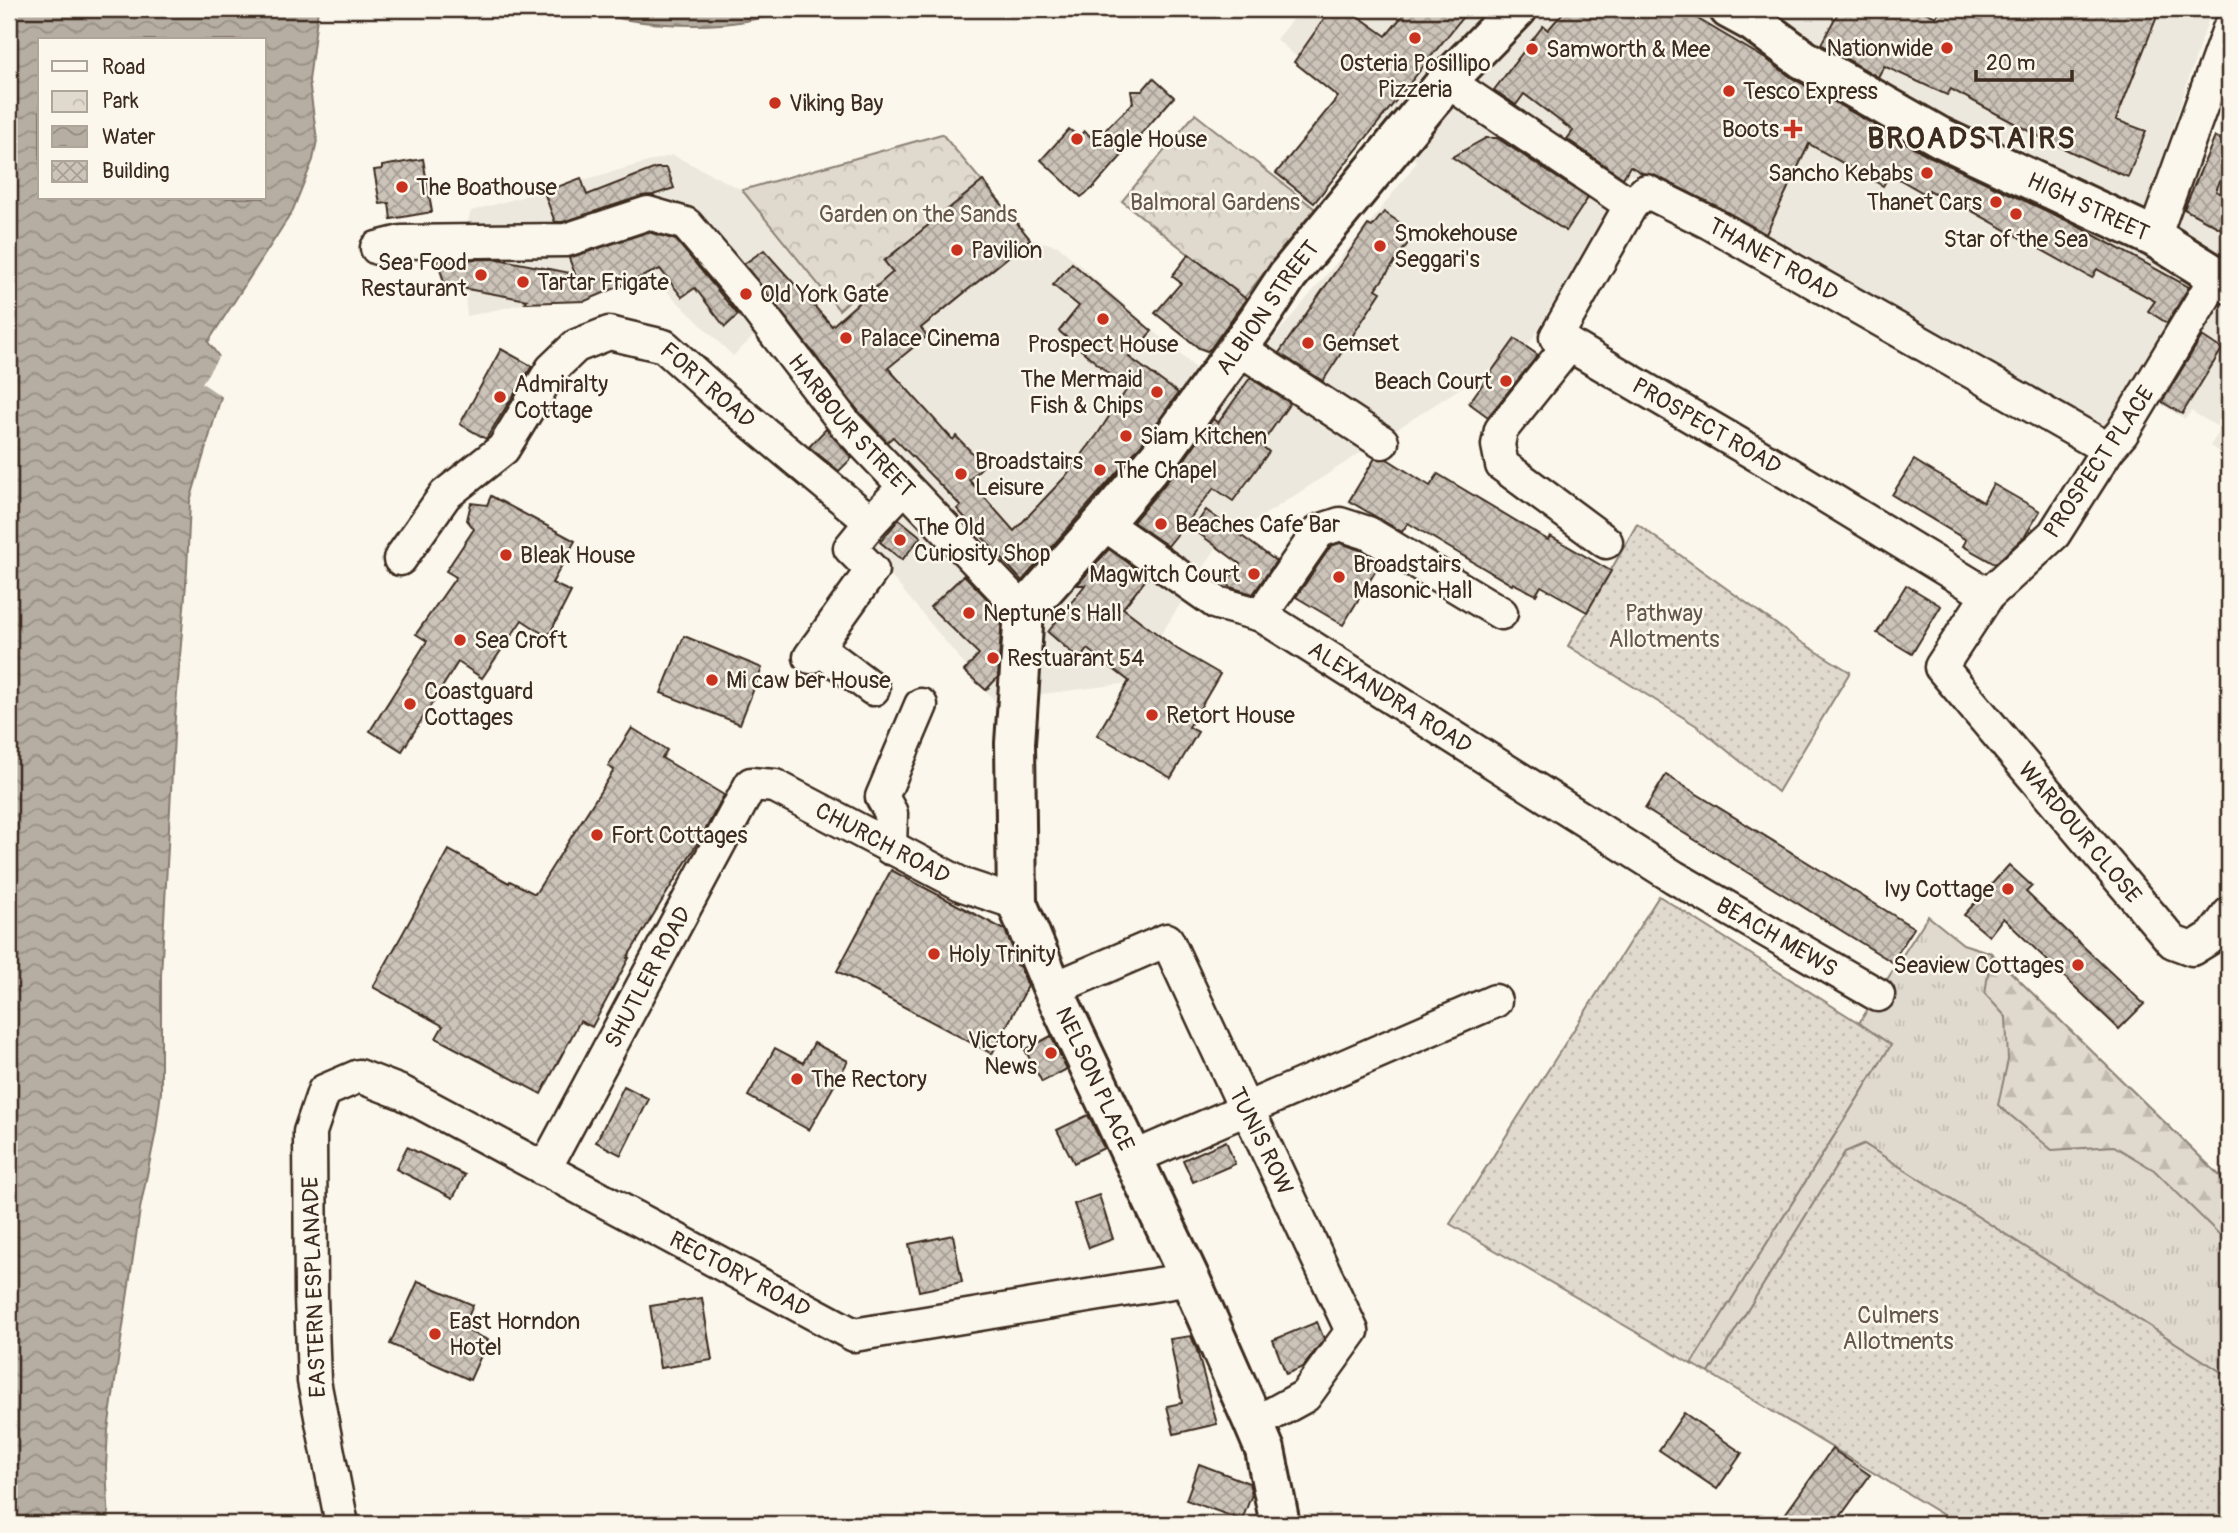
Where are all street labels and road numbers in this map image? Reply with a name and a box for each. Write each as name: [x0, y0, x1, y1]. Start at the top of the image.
street label: HIGH STREET: [2023, 165, 2154, 247]
street label: THANET ROAD: [1703, 211, 1844, 307]
street label: ALBION STREET: [1209, 234, 1325, 380]
street label: FORT ROAD: [655, 335, 762, 434]
street label: HARBOUR STREET: [782, 348, 922, 503]
street label: PROSPECT ROAD: [1627, 371, 1787, 481]
street label: PROSPECT PLACE: [2037, 380, 2161, 544]
street label: ALEXANDRA ROAD: [1303, 634, 1478, 760]
street label: WARDOUR CLOSE: [2012, 755, 2148, 909]
street label: CHURCH ROAD: [810, 795, 955, 890]
street label: BEACH MEWS: [1711, 890, 1843, 983]
street label: SHUTLER ROAD: [598, 901, 697, 1053]
street label: NELSON PLACE: [1049, 1002, 1141, 1156]
street label: TUNIS ROW: [1223, 1083, 1300, 1199]
street label: EASTERN ESPLANADE: [296, 1176, 332, 1398]
street label: RECTORY ROAD: [665, 1224, 816, 1324]

